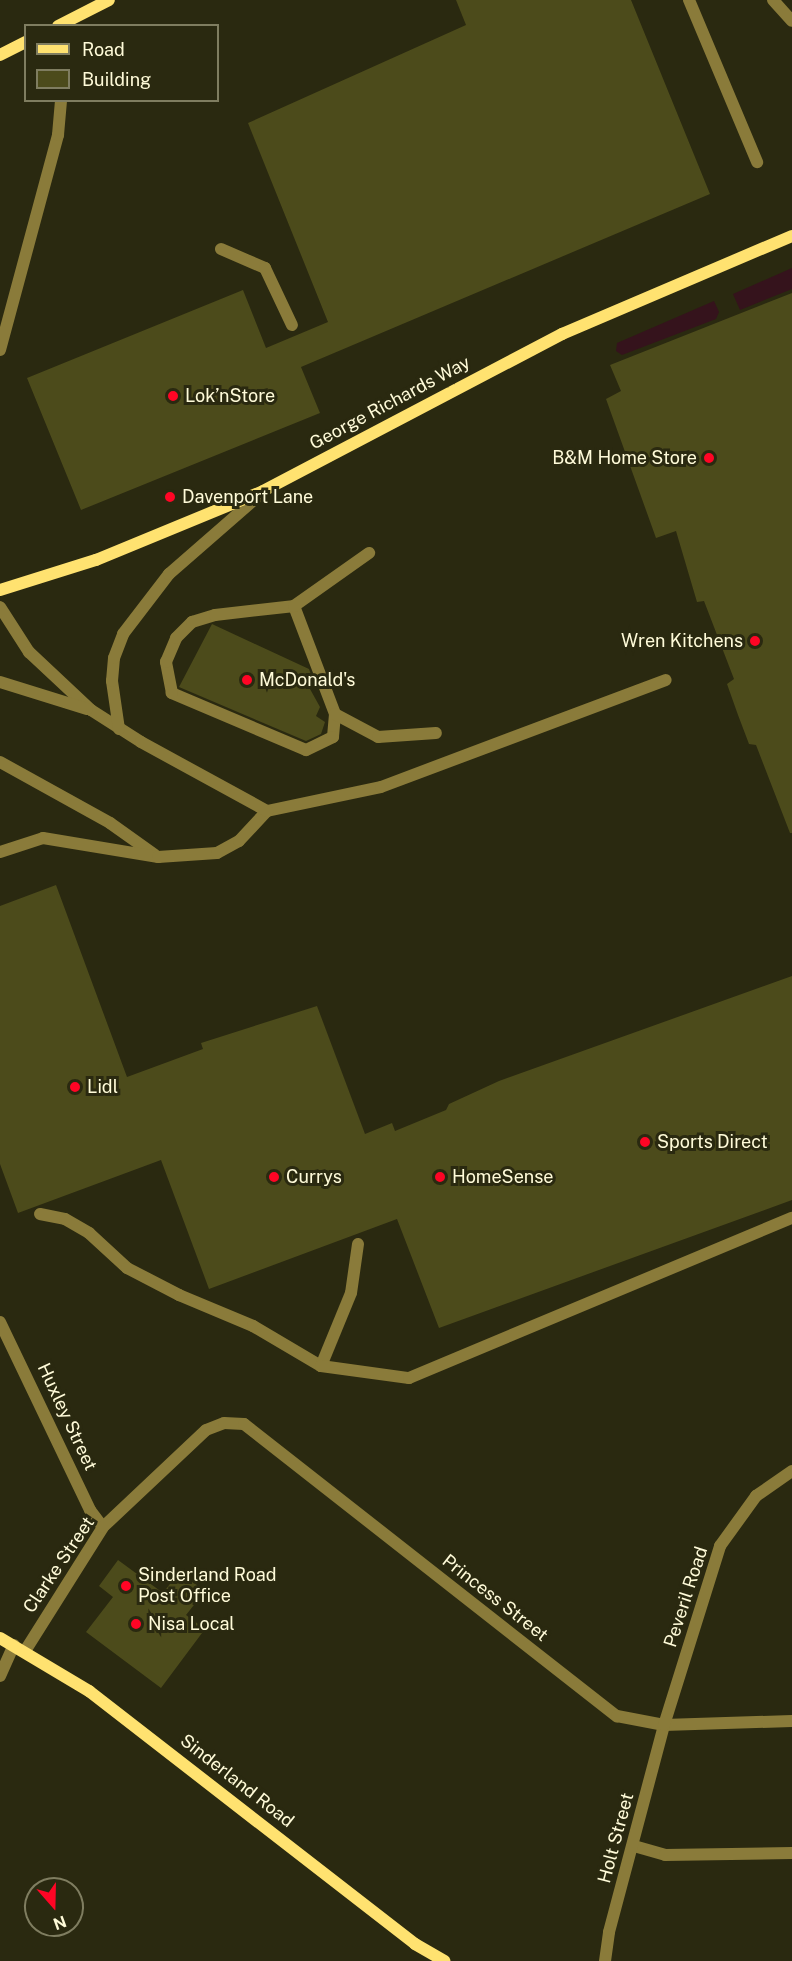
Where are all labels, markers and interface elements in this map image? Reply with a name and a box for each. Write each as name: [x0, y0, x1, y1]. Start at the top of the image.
legend: [24, 24, 219, 102]
text: Road: [82, 39, 125, 60]
text: Building: [82, 69, 151, 90]
street label: George Richards Way: [306, 351, 474, 455]
place label: Lok’nStore: [185, 385, 275, 407]
marker: Lok’nStore: [166, 389, 180, 403]
place label: B&M Home Store: [552, 447, 697, 469]
marker: B&M Home Store: [702, 451, 716, 465]
place label: Davenport Lane: [182, 486, 313, 508]
marker: Davenport Lane: [163, 490, 177, 504]
place label: Wren Kitchens: [621, 630, 743, 652]
marker: Wren Kitchens: [748, 634, 762, 648]
place label: McDonald's: [259, 669, 355, 691]
marker: McDonald's: [240, 673, 254, 687]
place label: Lidl: [87, 1076, 118, 1098]
marker: Lidl: [68, 1080, 82, 1094]
place label: Sports Direct: [657, 1131, 768, 1153]
marker: Sports Direct: [638, 1135, 652, 1149]
place label: Currys: [286, 1166, 342, 1188]
place label: HomeSense: [452, 1166, 553, 1188]
marker: Currys: [267, 1170, 281, 1184]
marker: HomeSense: [433, 1170, 447, 1184]
street label: Huxley Street: [33, 1360, 101, 1474]
street label: Clarke Street: [19, 1513, 99, 1617]
street label: Peveril Road: [660, 1544, 712, 1650]
street label: Princess Street: [438, 1550, 552, 1646]
place label: Sinderland Road Post Office: [138, 1565, 276, 1608]
marker: Sinderland Road Post Office: [119, 1579, 133, 1593]
place label: Nisa Local: [148, 1613, 235, 1635]
marker: Nisa Local: [129, 1617, 143, 1631]
street label: Sinderland Road: [176, 1730, 298, 1832]
street label: Holt Street: [594, 1791, 638, 1885]
north arrow: [24, 1877, 84, 1937]
text: N: [51, 1911, 69, 1934]

